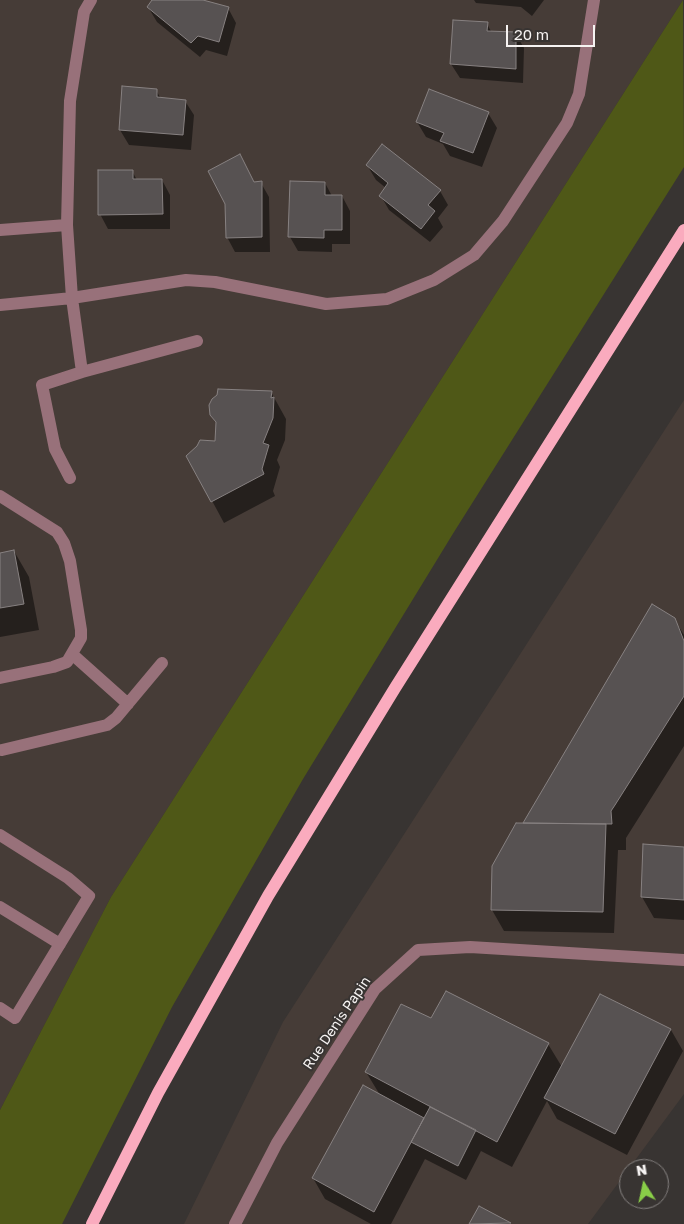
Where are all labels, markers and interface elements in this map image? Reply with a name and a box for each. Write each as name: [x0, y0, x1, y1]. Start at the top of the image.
scale bar: [509, 15, 598, 47]
text: 20 m: [514, 25, 549, 43]
street label: Rue Denis Papin: [300, 973, 374, 1073]
north arrow: [619, 1159, 669, 1209]
text: N: [635, 1160, 648, 1179]

